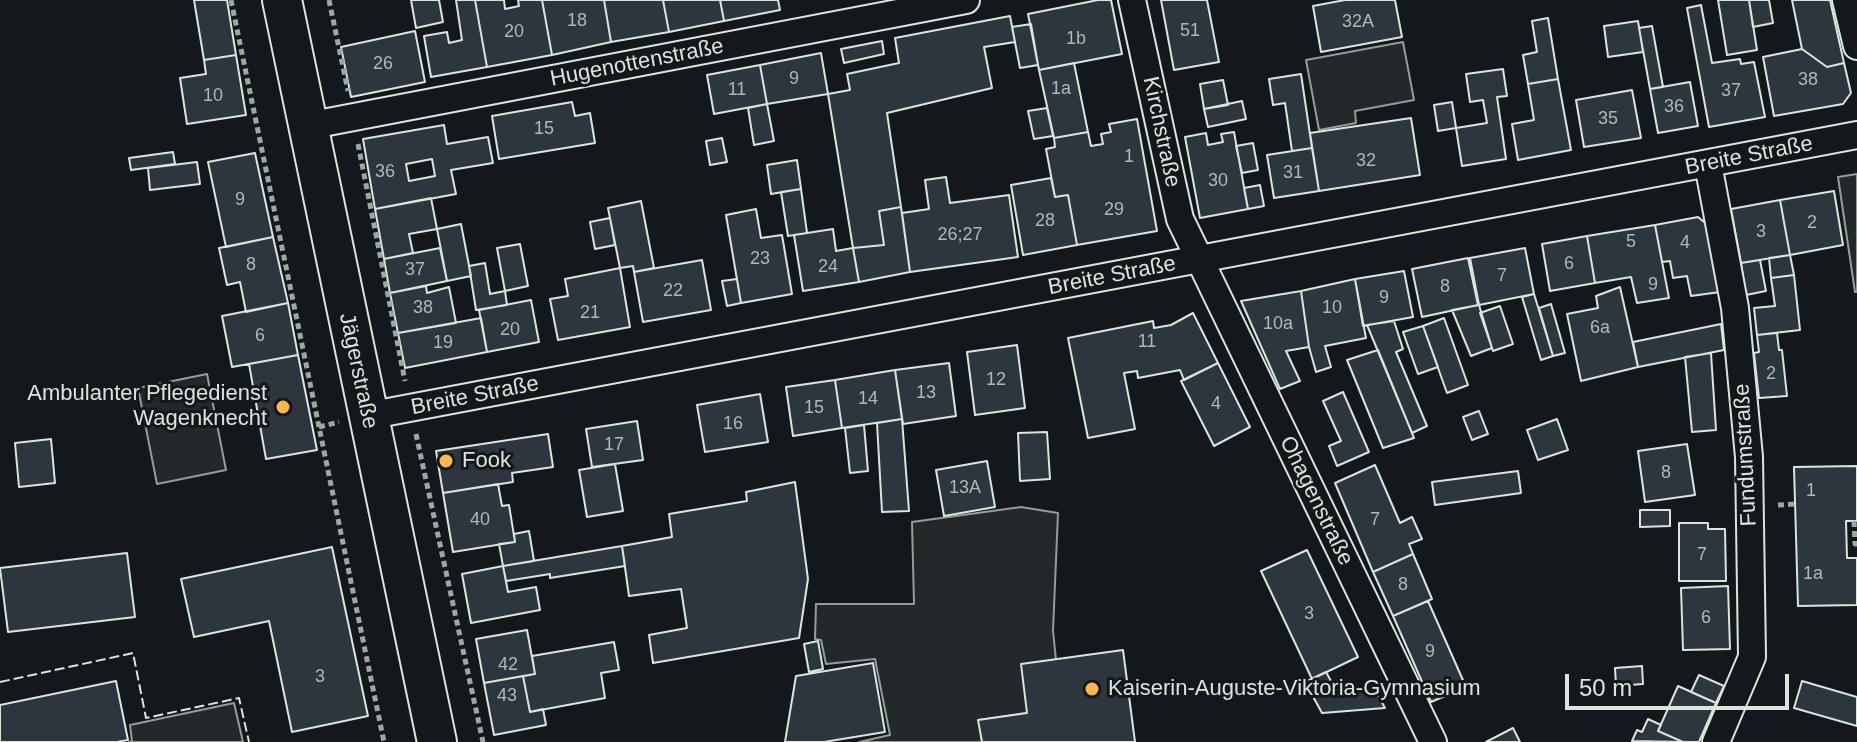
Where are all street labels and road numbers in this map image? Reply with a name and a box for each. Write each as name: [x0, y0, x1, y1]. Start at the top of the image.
street label: Hugenottenstraße: [548, 33, 726, 93]
street label: Kirchstraße: [1136, 74, 1186, 190]
street label: Breite Straße: [1683, 131, 1815, 181]
street label: Breite Straße: [1046, 251, 1178, 301]
street label: Jägerstraße: [333, 311, 383, 431]
street label: Breite Straße: [409, 371, 541, 421]
street label: Fundumstraße: [1729, 383, 1763, 527]
street label: Ohagenstraße: [1273, 432, 1359, 570]

